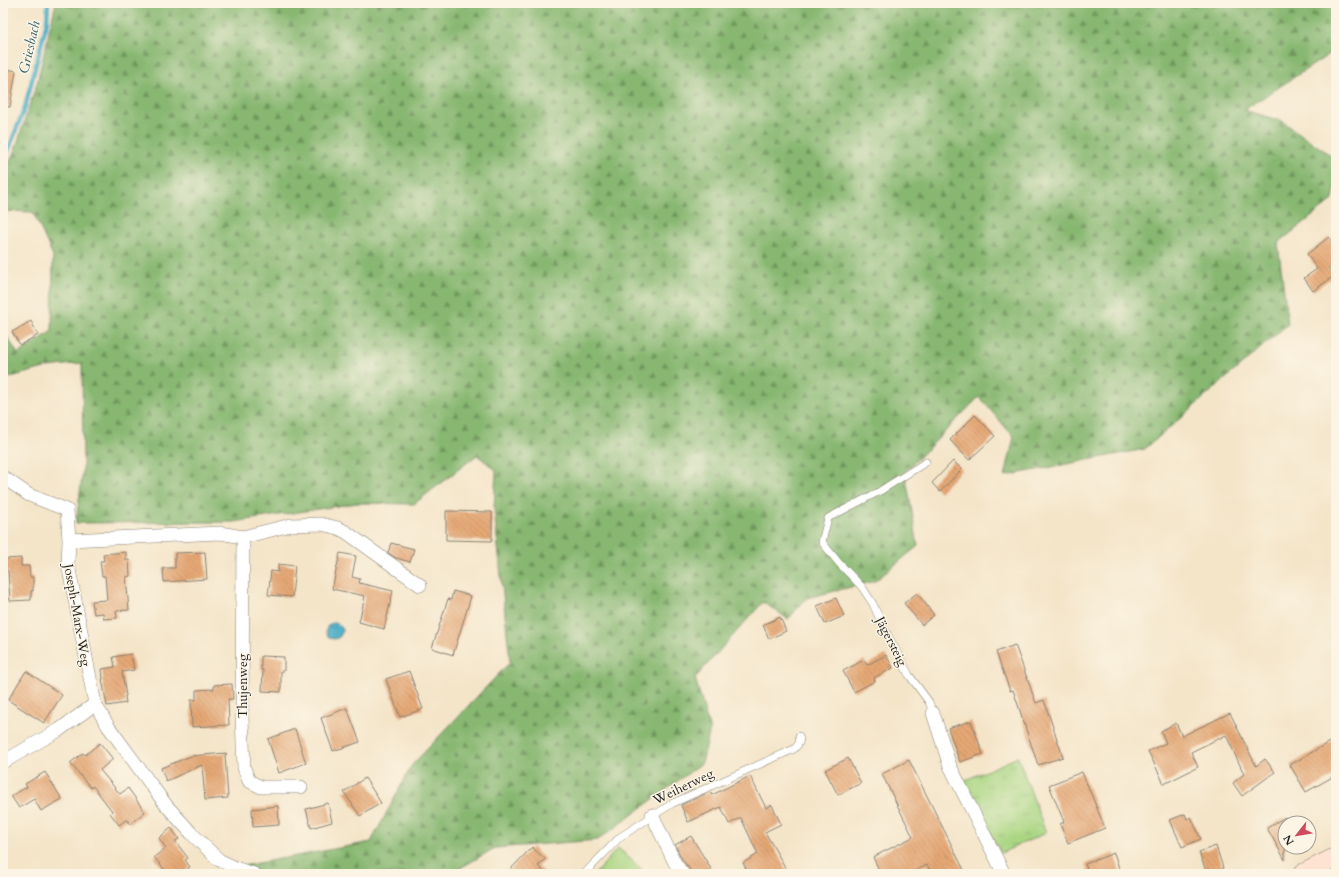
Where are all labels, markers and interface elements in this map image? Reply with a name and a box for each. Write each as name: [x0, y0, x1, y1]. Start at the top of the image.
water label: Griesbach: [14, 19, 45, 75]
street label: Joseph-Marx-Weg: [59, 560, 95, 669]
street label: Jägersteig: [870, 612, 912, 670]
street label: Thujenweg: [234, 653, 252, 718]
street label: Weiherweg: [649, 764, 717, 810]
north arrow: [1277, 815, 1317, 855]
text: N: [1280, 832, 1298, 848]

